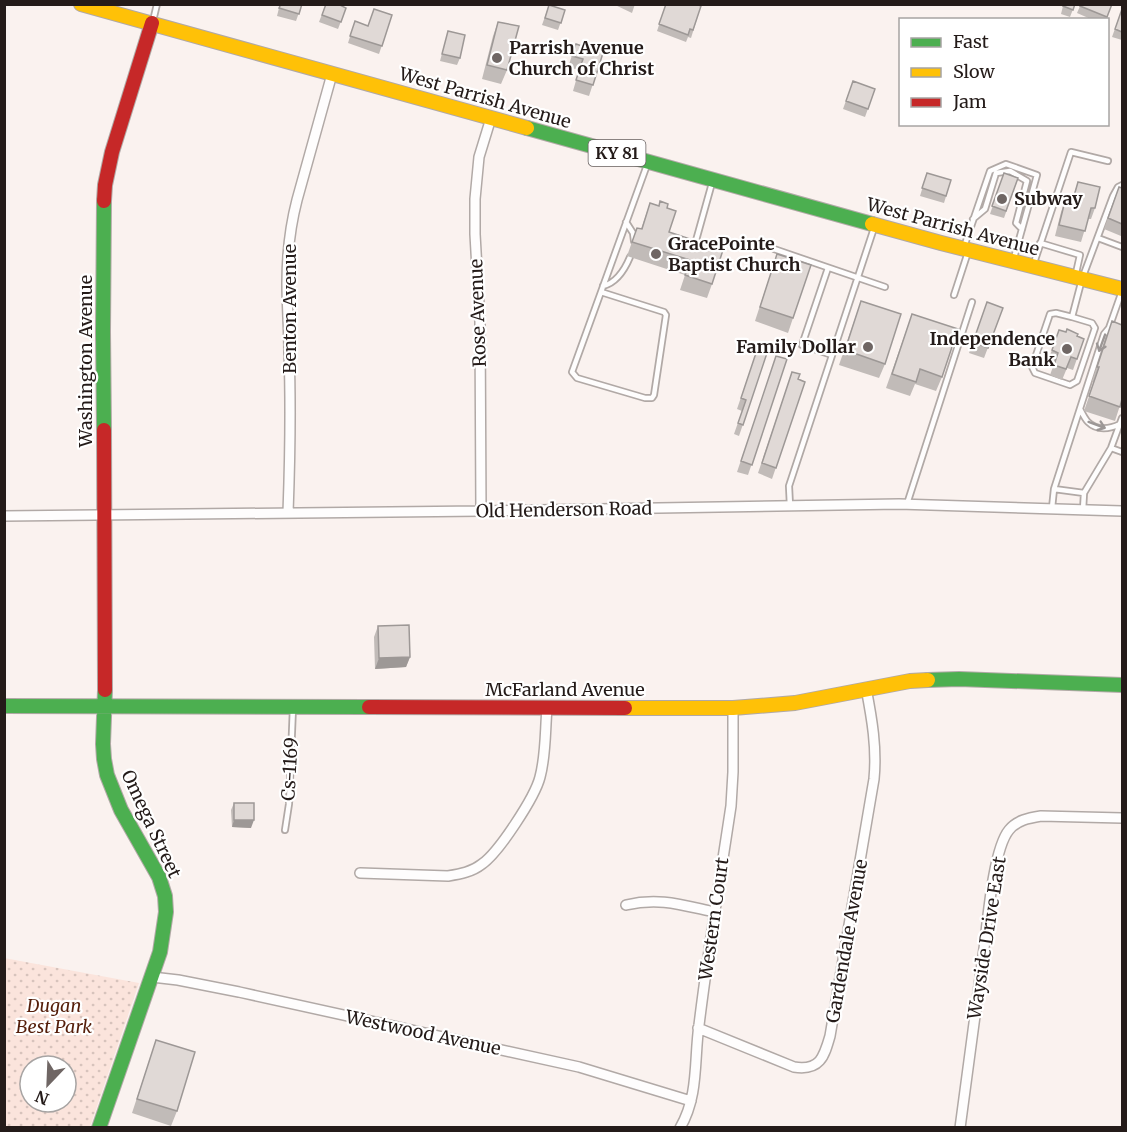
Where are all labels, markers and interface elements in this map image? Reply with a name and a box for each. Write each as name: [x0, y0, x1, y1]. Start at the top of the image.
legend: [899, 18, 1109, 126]
text: Fast: [953, 30, 989, 53]
place label: Parrish Avenue Church of Christ: [509, 36, 655, 80]
marker: Parrish Avenue Church of Christ: [490, 51, 504, 65]
text: Slow: [953, 60, 996, 83]
street label: West Parrish Avenue: [396, 62, 574, 133]
text: Jam: [952, 90, 987, 113]
road number: KY 81: [588, 140, 646, 166]
place label: Subway: [1014, 187, 1083, 210]
street label: West Parrish Avenue: [863, 192, 1042, 261]
marker: Subway: [995, 192, 1009, 206]
place label: GracePointe Baptist Church: [668, 232, 800, 276]
street label: Benton Avenue: [278, 244, 301, 374]
marker: GracePointe Baptist Church: [649, 247, 663, 261]
street label: Rose Avenue: [464, 258, 491, 368]
street label: Washington Avenue: [74, 275, 97, 448]
place label: Independence Bank: [929, 327, 1055, 371]
one-way arrow: [1095, 333, 1106, 352]
place label: Family Dollar: [736, 335, 856, 358]
marker: Family Dollar: [861, 340, 875, 354]
marker: Independence Bank: [1060, 342, 1074, 356]
one-way arrow: [1087, 420, 1106, 431]
street label: Old Henderson Road: [476, 496, 653, 523]
street label: McFarland Avenue: [485, 678, 645, 701]
street label: Cs-1169: [276, 737, 303, 801]
street label: Omega Street: [116, 766, 187, 882]
street label: Wayside Drive East: [962, 855, 1011, 1022]
street label: Western Court: [693, 856, 734, 983]
street label: Gardendale Avenue: [821, 857, 872, 1025]
park label: Dugan Best Park: [16, 994, 92, 1038]
street label: Westwood Avenue: [342, 1005, 503, 1060]
north arrow: [18, 1054, 78, 1114]
text: N: [32, 1086, 52, 1109]

